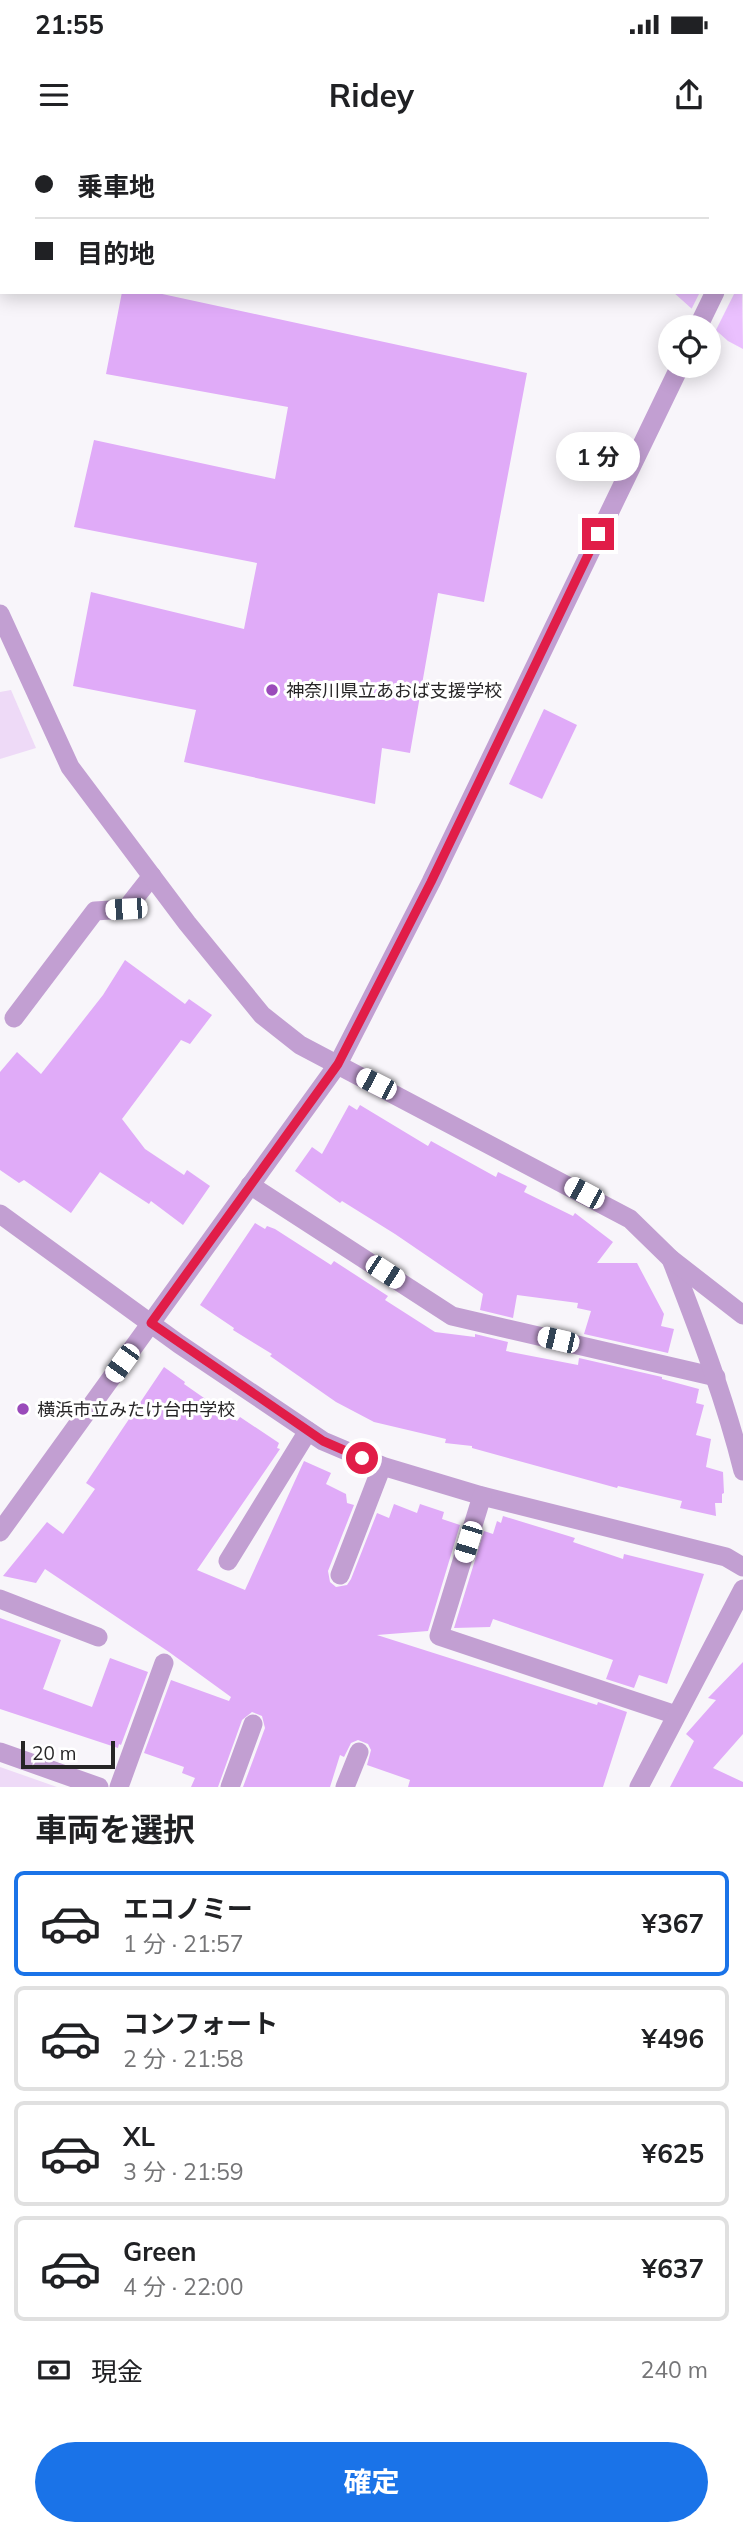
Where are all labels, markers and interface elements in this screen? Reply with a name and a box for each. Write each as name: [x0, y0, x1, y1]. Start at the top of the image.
text: 21:55: [35, 8, 104, 41]
text: Ridey: [329, 75, 414, 115]
icon: menu: [35, 76, 73, 114]
icon: share: [670, 76, 708, 114]
text: 乗車地: [77, 170, 155, 203]
text: 目的地: [77, 237, 155, 270]
map controls: [658, 315, 721, 378]
button: locate: [658, 315, 721, 378]
callout: 1 分: [556, 432, 640, 482]
text: 1 分: [576, 442, 620, 471]
route end: [582, 518, 614, 550]
place label: 神奈川県立あおば支援学校: [286, 679, 502, 702]
marker: 神奈川県立あおば支援学校: [264, 682, 280, 698]
car: [105, 897, 148, 921]
car: [353, 1065, 400, 1103]
car: [561, 1174, 608, 1212]
car: [362, 1252, 409, 1292]
car: [536, 1325, 581, 1355]
car: [102, 1340, 143, 1386]
place label: 横浜市立みたけ台中学校: [37, 1398, 235, 1421]
marker: 横浜市立みたけ台中学校: [15, 1401, 31, 1417]
route start: [346, 1442, 378, 1474]
car: [452, 1519, 485, 1565]
scale bar: [21, 1738, 116, 1770]
text: 20 m: [32, 1741, 76, 1765]
text: 車両を選択: [35, 1809, 195, 1849]
icon: car: [39, 1892, 102, 1955]
text: エコノミー: [123, 1892, 253, 1925]
text: ¥367: [642, 1907, 704, 1940]
text: 1 分 · 21:57: [123, 1929, 244, 1958]
icon: car: [39, 2007, 102, 2070]
text: コンフォート: [123, 2007, 278, 2040]
text: ¥496: [642, 2022, 704, 2055]
text: 2 分 · 21:58: [123, 2044, 244, 2073]
text: XL: [123, 2120, 155, 2153]
icon: car: [39, 2122, 102, 2185]
text: ¥625: [642, 2137, 704, 2170]
text: 3 分 · 21:59: [123, 2157, 244, 2186]
text: Green: [123, 2235, 196, 2268]
icon: car: [39, 2237, 102, 2300]
text: ¥637: [642, 2252, 704, 2285]
text: 4 分 · 22:00: [123, 2272, 244, 2301]
icon: cash: [35, 2351, 73, 2389]
text: 現金: [91, 2355, 143, 2388]
text: 240 m: [640, 2355, 708, 2384]
button: 確定: [35, 2442, 708, 2522]

